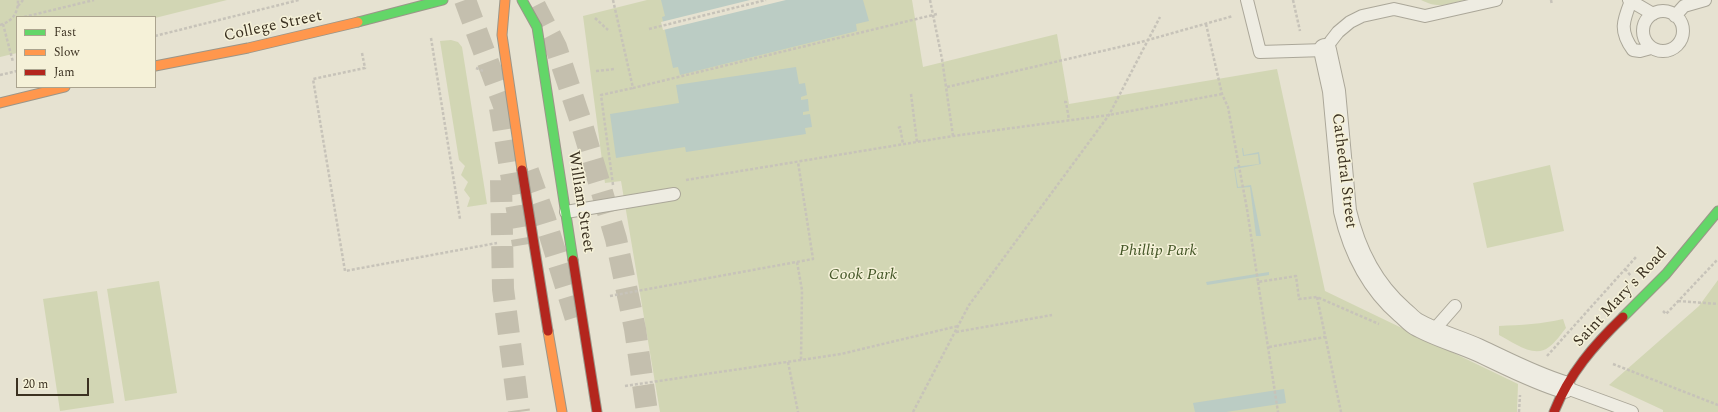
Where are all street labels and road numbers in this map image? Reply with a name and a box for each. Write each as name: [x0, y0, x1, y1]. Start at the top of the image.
street label: College Street: [222, 7, 324, 47]
street label: Cathedral Street: [1326, 112, 1360, 230]
street label: William Street: [562, 150, 598, 254]
street label: Saint Mary's Road: [1570, 244, 1672, 352]

